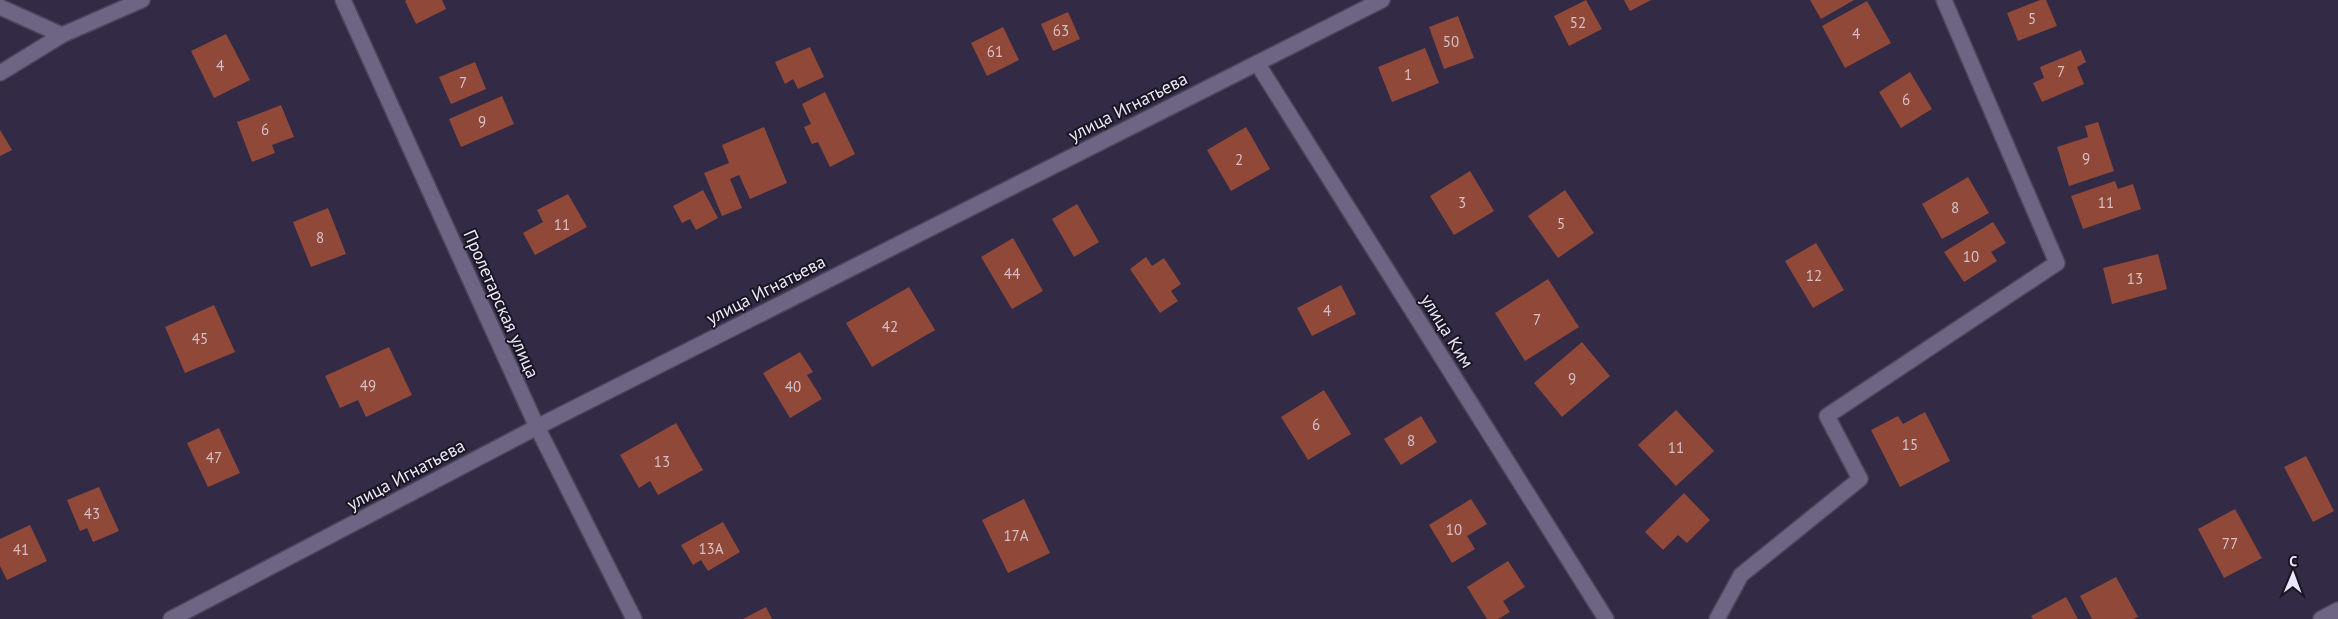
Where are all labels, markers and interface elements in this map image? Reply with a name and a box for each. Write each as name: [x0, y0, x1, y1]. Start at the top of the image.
house number: 5: [2028, 9, 2036, 28]
house number: 52: [1570, 13, 1586, 32]
house number: 63: [1053, 21, 1069, 40]
house number: 4: [1852, 24, 1860, 43]
house number: 50: [1443, 32, 1459, 51]
house number: 61: [987, 42, 1003, 61]
house number: 4: [216, 56, 224, 75]
house number: 7: [2057, 62, 2065, 81]
house number: 1: [1404, 65, 1412, 84]
street label: улица Игнатьева: [1064, 67, 1191, 146]
house number: 7: [459, 73, 467, 92]
house number: 6: [1902, 90, 1910, 109]
house number: 9: [478, 112, 486, 131]
house number: 6: [261, 120, 269, 139]
house number: 9: [2082, 149, 2090, 168]
house number: 2: [1235, 150, 1243, 169]
house number: 3: [1458, 193, 1466, 212]
house number: 11: [2098, 193, 2114, 212]
house number: 8: [1951, 198, 1959, 217]
house number: 5: [1557, 214, 1565, 233]
house number: 11: [554, 215, 570, 234]
street label: Пролетарская улица: [458, 226, 544, 382]
house number: 8: [316, 228, 324, 247]
house number: 10: [1963, 247, 1979, 266]
street label: улица Игнатьева: [702, 250, 829, 329]
house number: 44: [1004, 264, 1020, 283]
house number: 12: [1806, 266, 1822, 285]
house number: 13: [2127, 269, 2143, 288]
street label: улица Ким: [1416, 289, 1479, 372]
house number: 4: [1323, 301, 1331, 320]
house number: 7: [1533, 310, 1541, 329]
house number: 42: [882, 317, 898, 336]
house number: 45: [192, 329, 208, 348]
house number: 9: [1568, 369, 1576, 388]
house number: 49: [360, 376, 376, 395]
house number: 40: [785, 377, 801, 396]
house number: 6: [1312, 415, 1320, 434]
house number: 8: [1407, 431, 1415, 450]
street label: улица Игнатьева: [343, 434, 469, 515]
house number: 15: [1902, 435, 1918, 454]
house number: 11: [1668, 438, 1684, 457]
house number: 47: [206, 448, 222, 467]
house number: 13: [654, 452, 670, 471]
house number: 43: [84, 504, 100, 523]
house number: 10: [1446, 520, 1462, 539]
house number: 17А: [1003, 526, 1029, 545]
house number: 77: [2222, 534, 2238, 553]
house number: 13А: [698, 539, 724, 558]
house number: 41: [13, 540, 29, 559]
north arrow: [2268, 549, 2318, 599]
text: С: [2289, 552, 2297, 570]

